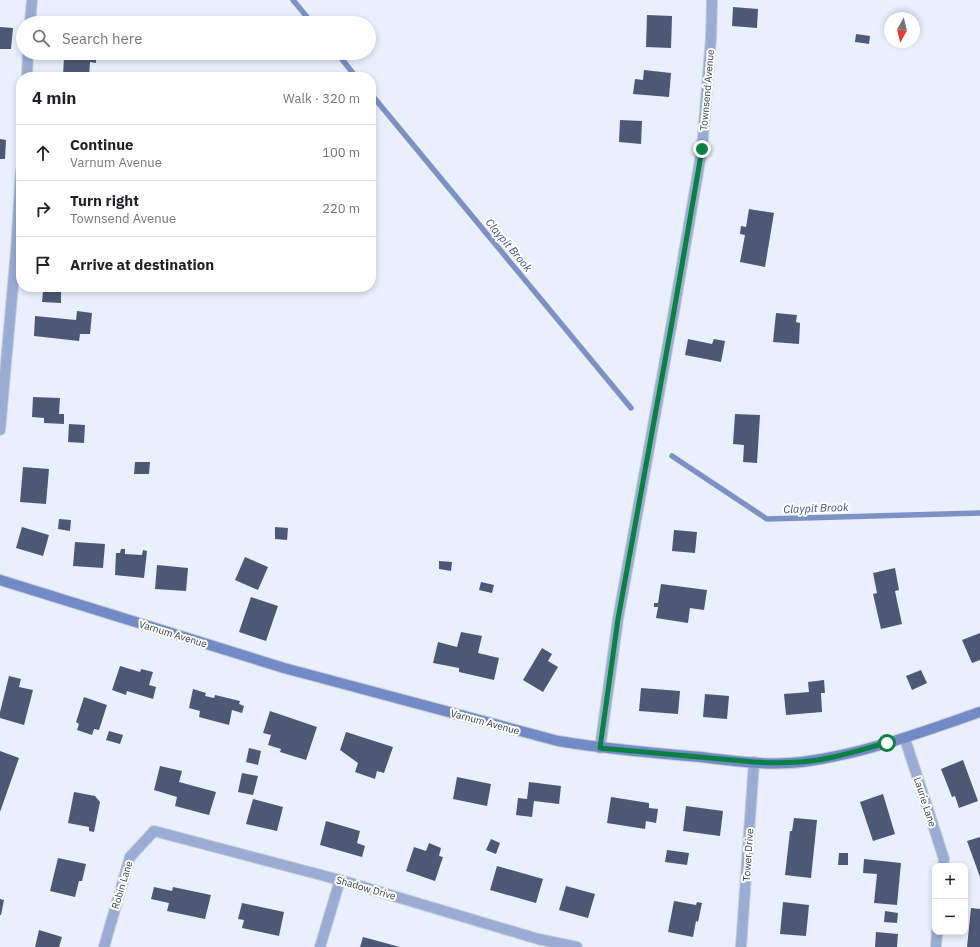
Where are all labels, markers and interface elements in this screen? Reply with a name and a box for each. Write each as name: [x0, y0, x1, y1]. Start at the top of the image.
north arrow: [884, 12, 920, 48]
search box: [16, 16, 376, 60]
icon: search: [30, 27, 52, 49]
text: Search here: [62, 29, 142, 48]
street label: Townsend Avenue: [697, 48, 717, 131]
text: 4 min: [32, 87, 76, 109]
text: Walk · 320 m: [283, 90, 360, 107]
text: Continue: [70, 135, 134, 154]
route end: [693, 140, 711, 158]
icon: ahead: [32, 142, 54, 164]
text: 100 m: [322, 144, 360, 161]
text: Varnum Avenue: [70, 154, 162, 171]
text: Turn right: [70, 191, 139, 210]
icon: right: [32, 198, 54, 220]
text: 220 m: [322, 200, 360, 217]
text: Townsend Avenue: [70, 210, 176, 227]
water label: Claypit Brook: [483, 216, 535, 275]
icon: arrive: [32, 254, 54, 276]
text: Arrive at destination: [70, 255, 214, 274]
water label: Claypit Brook: [783, 500, 849, 516]
street label: Varnum Avenue: [137, 617, 209, 651]
street label: Varnum Avenue: [449, 707, 521, 738]
route start: [878, 734, 896, 752]
street label: Laurie Lane: [911, 775, 939, 829]
street label: Tower Drive: [740, 828, 756, 882]
street label: Robin Lane: [109, 859, 136, 911]
map controls: [932, 863, 968, 935]
button: +: [932, 863, 968, 899]
street label: Shadow Drive: [335, 873, 398, 903]
button: −: [932, 899, 968, 935]

